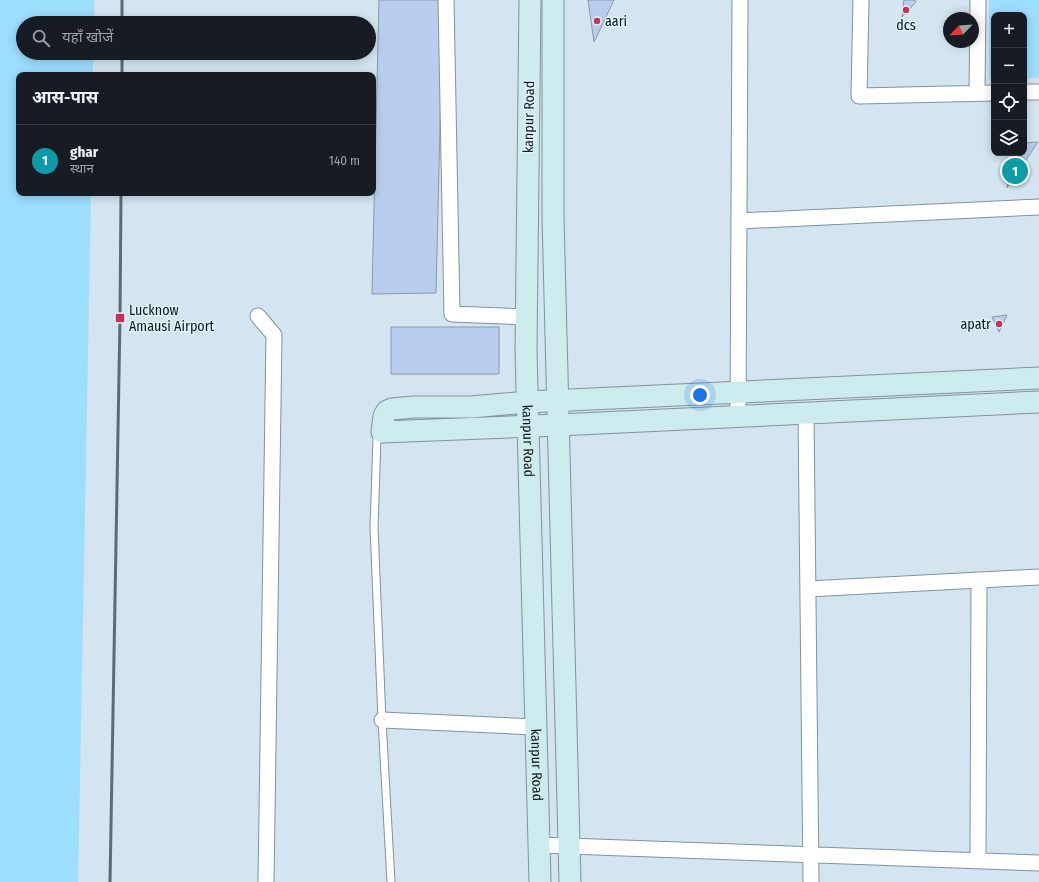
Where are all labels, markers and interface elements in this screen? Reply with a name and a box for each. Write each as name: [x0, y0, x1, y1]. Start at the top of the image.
marker: dcs: [901, 5, 911, 15]
north arrow: [943, 12, 979, 48]
map controls: [991, 12, 1027, 156]
button: +: [991, 12, 1027, 48]
place label: aari: [605, 13, 627, 30]
search box: [16, 16, 376, 60]
marker: aari: [592, 16, 602, 26]
place label: dcs: [896, 17, 916, 34]
icon: search: [30, 27, 52, 49]
text: यहाँ खोजें: [62, 28, 113, 46]
button: −: [991, 48, 1027, 84]
street label: kanpur Road: [520, 81, 538, 153]
button: locate: [991, 84, 1027, 120]
text: आस-पास: [32, 87, 98, 108]
button: layers: [991, 120, 1027, 156]
text: ghar: [70, 143, 98, 161]
text: 1: [42, 153, 48, 168]
text: 140 m: [329, 153, 360, 168]
pin: 1: [1002, 156, 1028, 186]
text: स्थान: [70, 161, 94, 176]
place label: Lucknow Amausi Airport: [129, 302, 215, 335]
marker: Lucknow Amausi Airport: [114, 312, 126, 324]
place label: apatr: [960, 316, 991, 333]
marker: apatr: [994, 319, 1004, 329]
your location: [690, 385, 710, 405]
street label: kanpur Road: [519, 404, 538, 477]
street label: kanpur Road: [527, 728, 546, 801]

